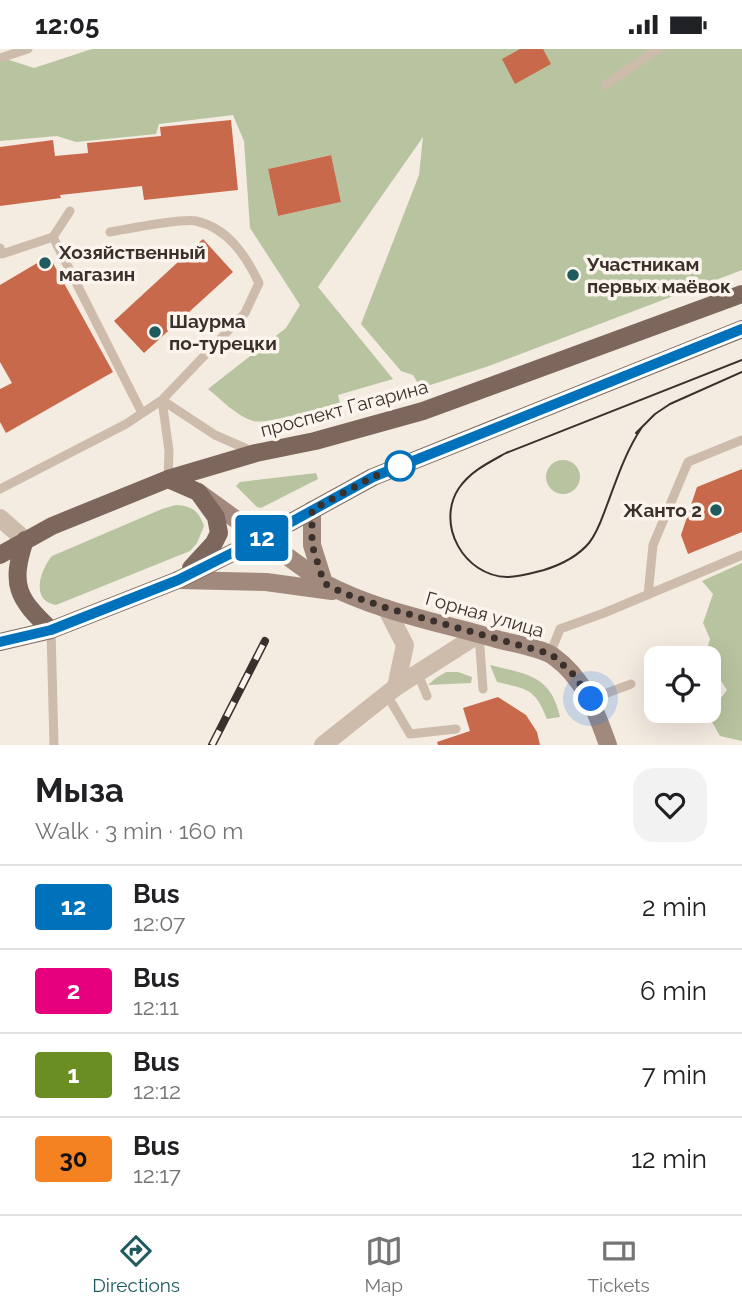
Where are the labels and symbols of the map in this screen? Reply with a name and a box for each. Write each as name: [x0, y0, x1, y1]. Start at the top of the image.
place label: Хозяйственный магазин: [58, 241, 206, 285]
place label: Участникам первых маёвок: [586, 253, 731, 297]
marker: Хозяйственный магазин: [37, 255, 53, 271]
marker: Участникам первых маёвок: [565, 267, 581, 283]
place label: Шаурма по-турецки: [169, 310, 277, 354]
marker: Шаурма по-турецки: [147, 324, 163, 340]
street label: проспект Гагарина: [258, 375, 430, 441]
unlabelled marker: [385, 451, 415, 481]
place label: Жанто 2: [623, 499, 702, 521]
marker: Жанто 2: [708, 502, 724, 518]
line badge: 12: [230, 515, 294, 561]
street label: Горная улица: [423, 587, 547, 641]
your location: [573, 681, 608, 716]

